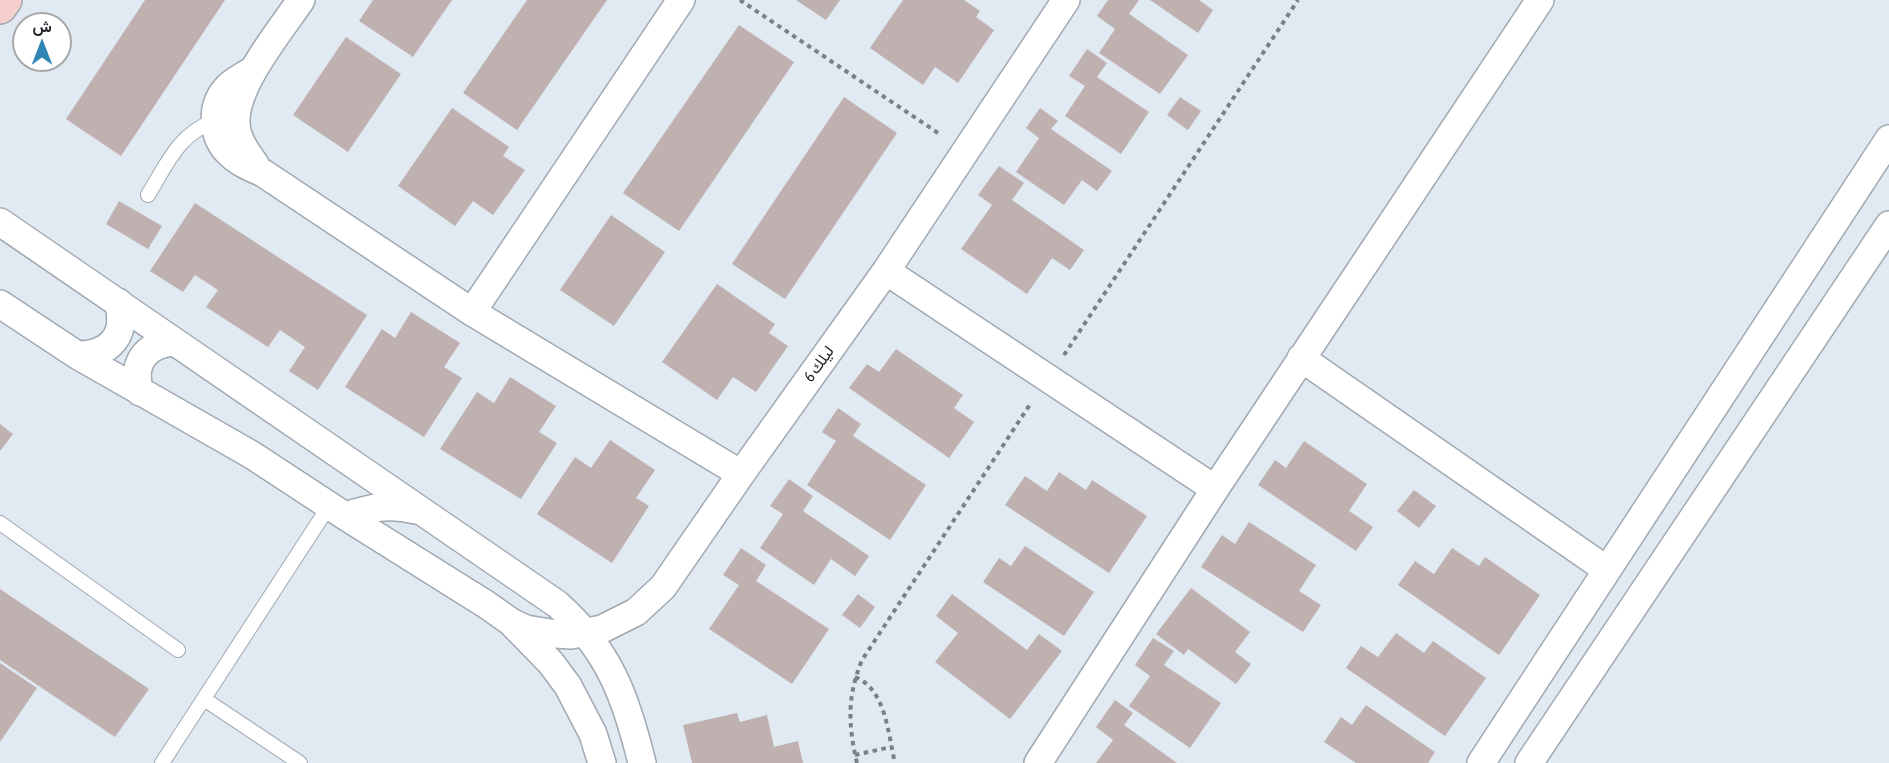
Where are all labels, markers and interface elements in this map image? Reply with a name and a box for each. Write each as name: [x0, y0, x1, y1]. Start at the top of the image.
north arrow: [12, 12, 72, 72]
text: ش: [32, 17, 52, 35]
street label: ليلك 6: [800, 342, 838, 386]

